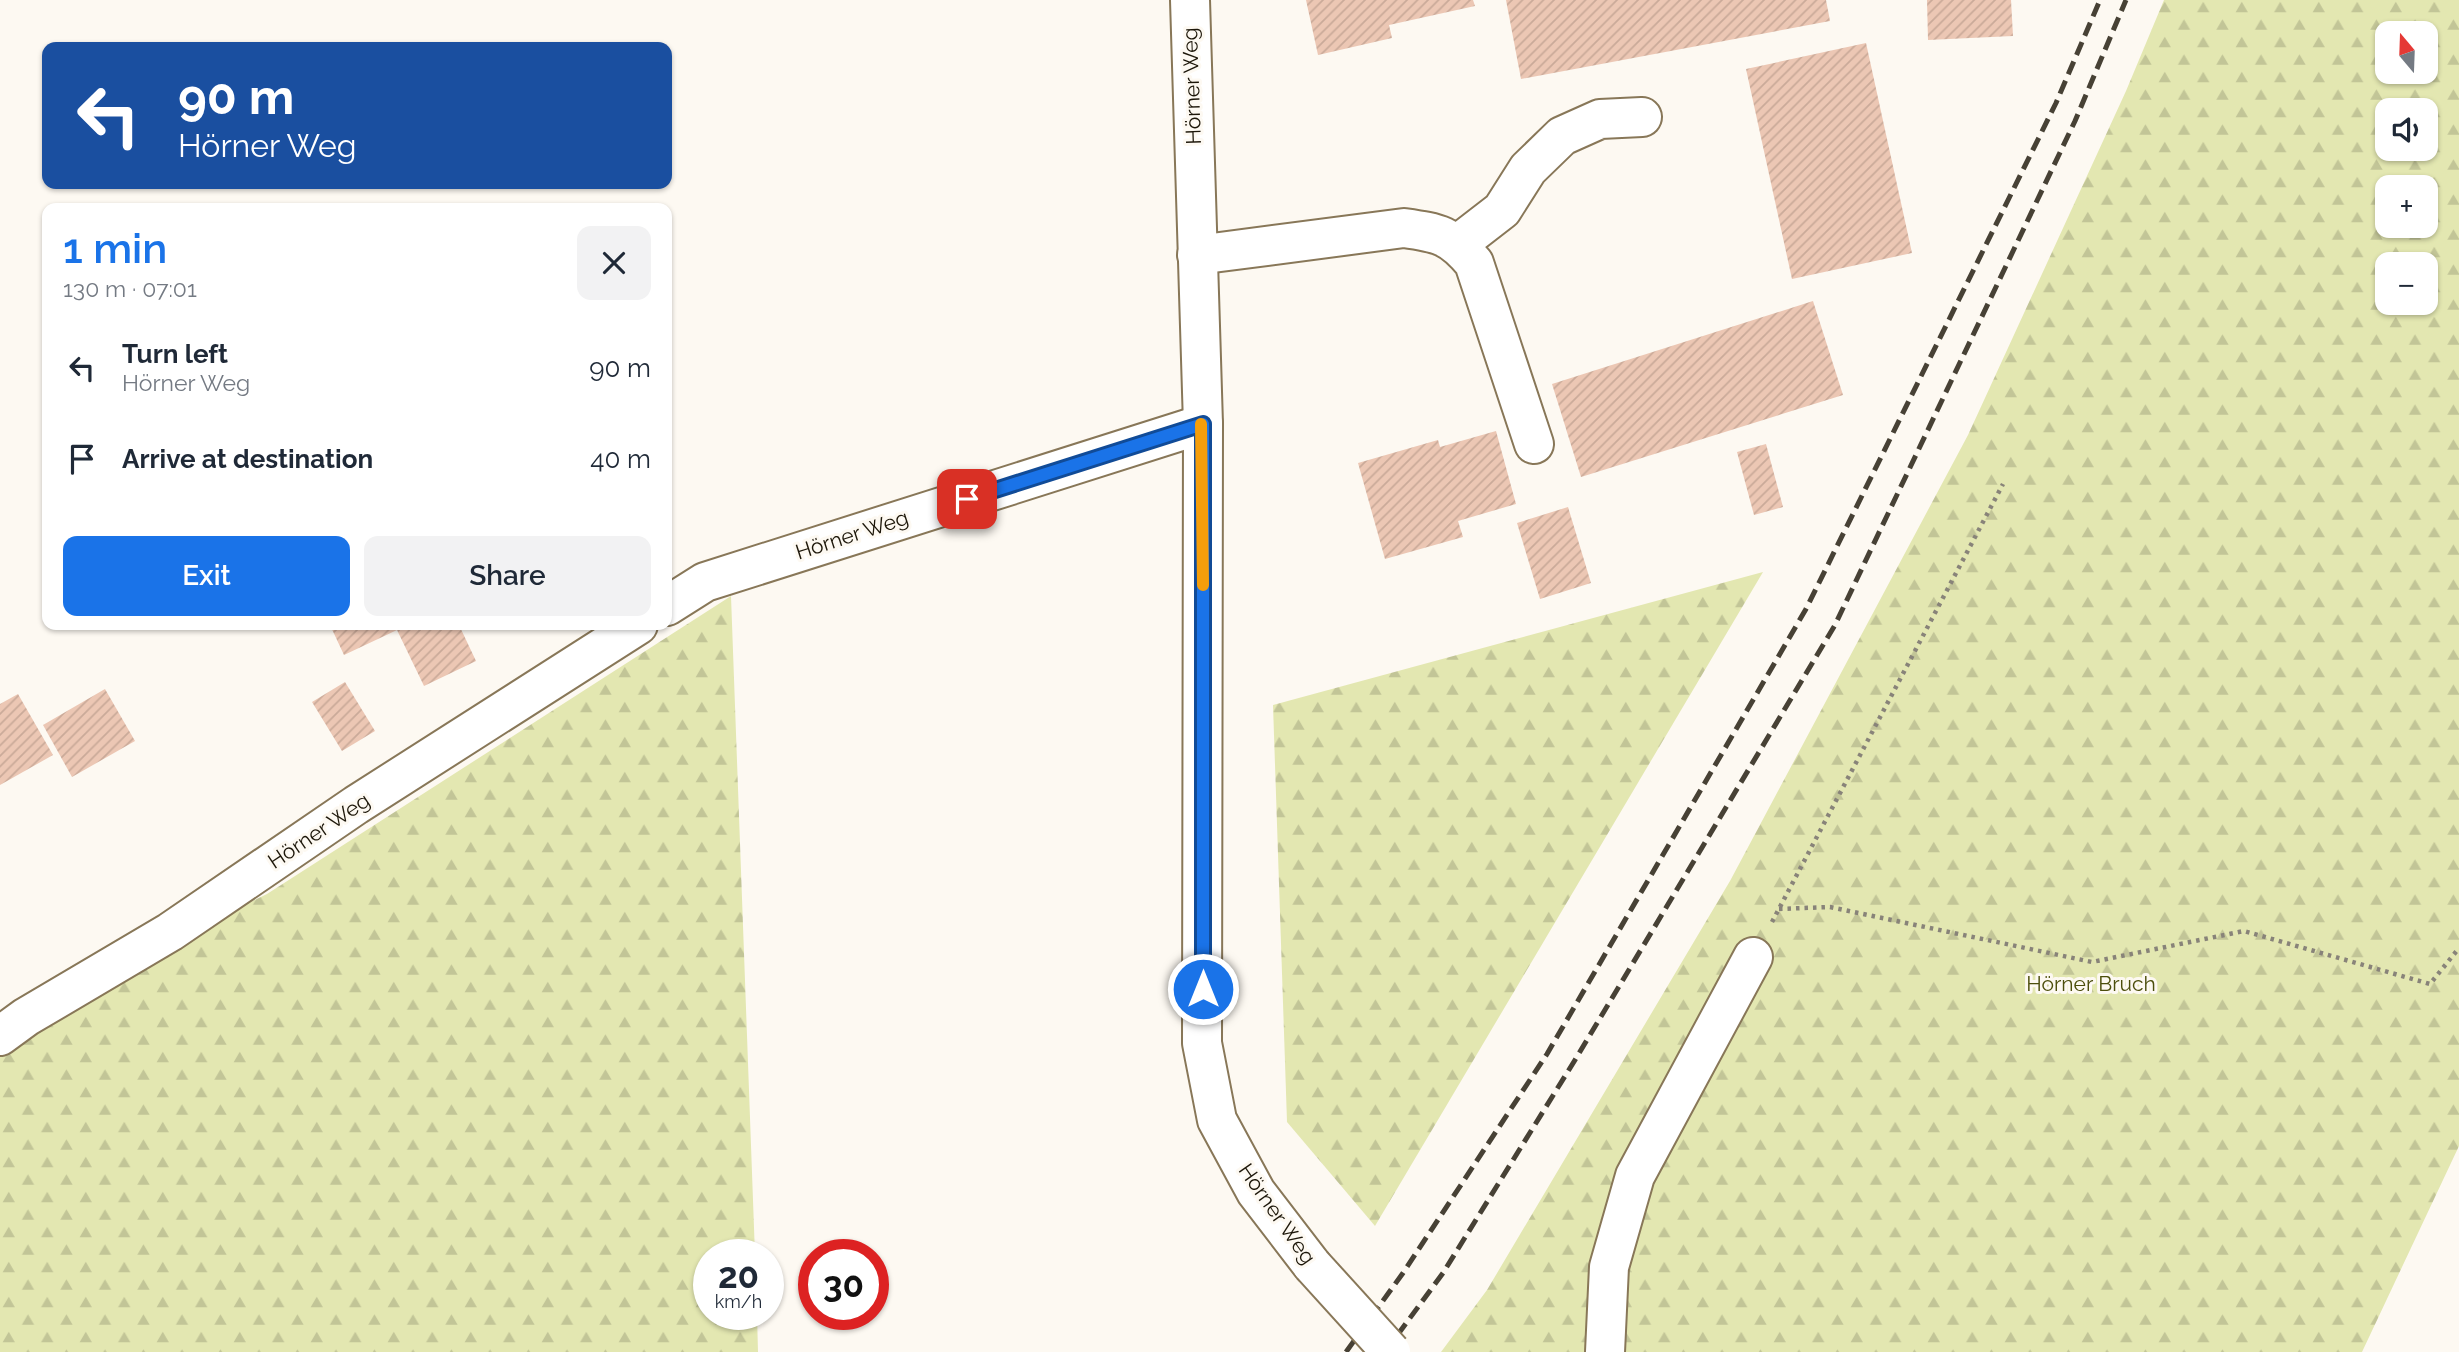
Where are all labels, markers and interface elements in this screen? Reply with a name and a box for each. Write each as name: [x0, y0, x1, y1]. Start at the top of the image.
north arrow: [2375, 21, 2438, 84]
map controls: [2375, 21, 2438, 315]
street label: Hörner Weg: [1177, 27, 1206, 145]
text: 90 m: [178, 68, 294, 125]
icon: left: [63, 70, 154, 161]
button: sound: [2375, 98, 2438, 161]
text: Hörner Weg: [178, 127, 357, 164]
button: +: [2375, 175, 2438, 238]
text: 1 min: [63, 224, 167, 273]
button: close: [577, 226, 651, 300]
button: −: [2375, 252, 2438, 315]
text: 130 m · 07:01: [63, 275, 197, 302]
text: Turn left: [122, 339, 228, 369]
icon: left: [63, 349, 101, 387]
text: 90 m: [589, 353, 651, 383]
text: Hörner Weg: [122, 369, 250, 396]
icon: arrive: [63, 440, 101, 478]
text: Arrive at destination: [122, 444, 373, 474]
text: 40 m: [590, 444, 651, 474]
pin: [937, 469, 997, 529]
icon: arrive: [948, 480, 986, 518]
street label: Hörner Weg: [792, 505, 911, 565]
button: Exit: [63, 536, 350, 616]
button: Share: [364, 536, 651, 616]
street label: Hörner Weg: [263, 787, 374, 874]
position arrow: [1166, 952, 1240, 1026]
park label: Hörner Bruch: [2026, 971, 2156, 996]
street label: Hörner Weg: [1234, 1159, 1321, 1269]
speed limit sign: 30: [798, 1239, 889, 1330]
text: 20: [718, 1255, 759, 1296]
text: km/h: [715, 1291, 762, 1312]

